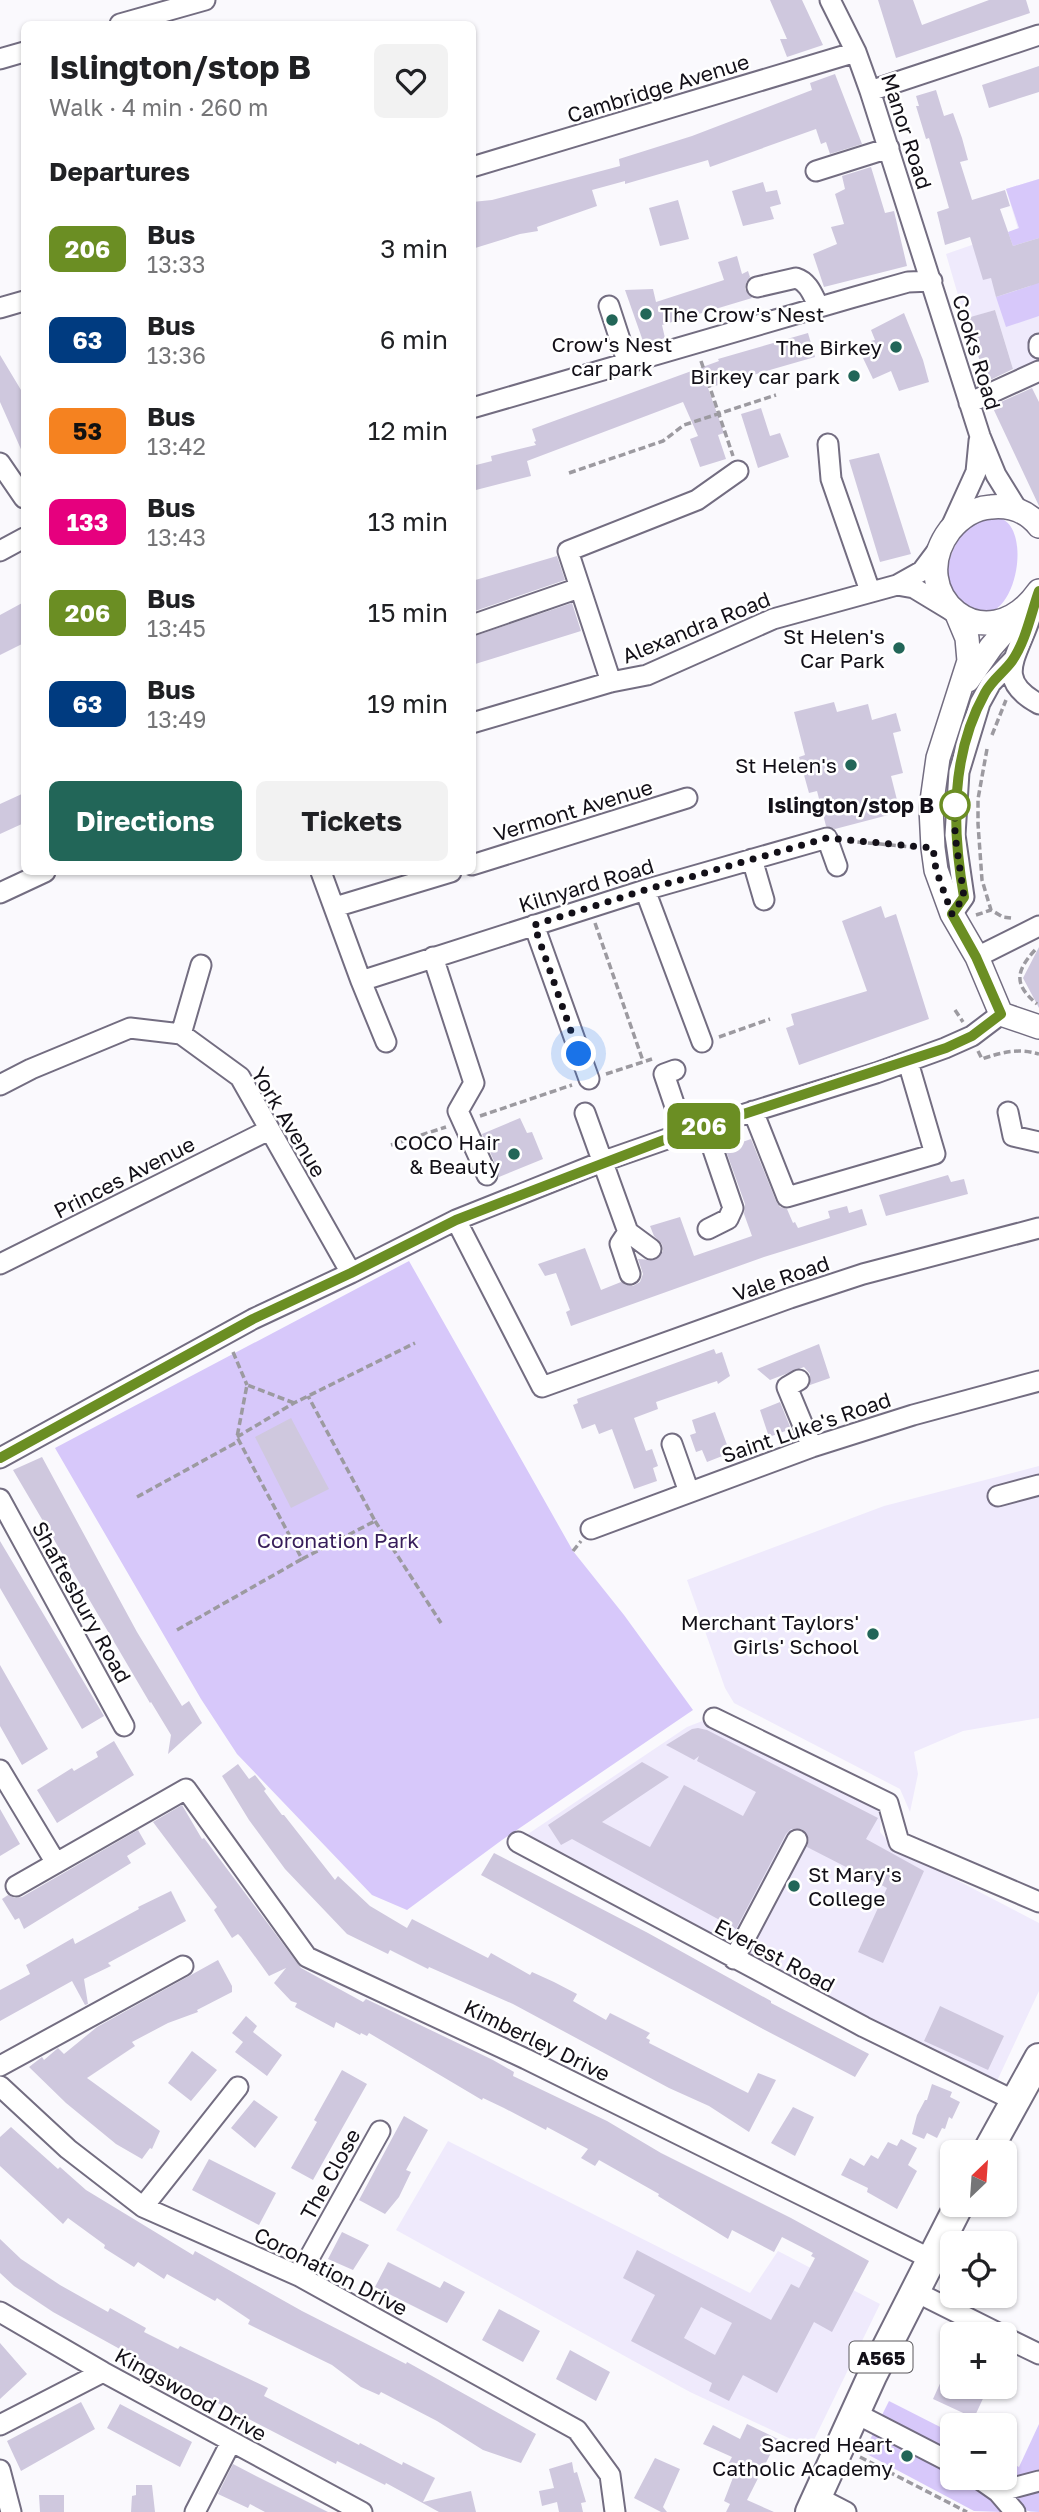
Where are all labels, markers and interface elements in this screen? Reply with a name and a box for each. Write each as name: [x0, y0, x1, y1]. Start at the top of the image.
button: heart: [374, 44, 448, 118]
text: Islington/stop B: [49, 47, 311, 86]
street label: Cambridge Avenue: [564, 48, 752, 128]
street label: Manor Road: [876, 70, 938, 192]
text: Walk · 4 min · 260 m: [49, 93, 268, 121]
text: Departures: [49, 156, 190, 187]
text: Bus: [147, 219, 195, 250]
text: 3 min: [380, 233, 448, 264]
text: 206: [65, 234, 110, 263]
text: 13:33: [147, 250, 205, 278]
street label: Cooks Road: [947, 291, 1007, 413]
place label: The Crow's Nest: [660, 301, 824, 327]
marker: The Crow's Nest: [638, 306, 654, 322]
text: Bus: [147, 310, 195, 341]
marker: Crow's Nest car park: [604, 312, 620, 328]
text: 6 min: [380, 324, 448, 355]
text: 63: [73, 325, 102, 354]
place label: Crow's Nest car park: [552, 331, 672, 381]
place label: The Birkey: [776, 334, 882, 360]
marker: The Birkey: [888, 339, 904, 355]
text: 13:36: [147, 341, 206, 369]
place label: Birkey car park: [690, 363, 840, 389]
marker: Birkey car park: [846, 368, 862, 384]
text: Bus: [147, 401, 195, 432]
text: 12 min: [368, 415, 448, 446]
text: 53: [73, 416, 102, 445]
text: 13:42: [147, 432, 206, 460]
text: Bus: [147, 492, 195, 523]
text: 13 min: [368, 506, 448, 537]
text: 133: [67, 507, 108, 536]
text: 13:43: [147, 523, 206, 551]
text: Bus: [147, 583, 195, 614]
street label: Alexandra Road: [618, 585, 774, 669]
text: 15 min: [368, 597, 448, 628]
text: 206: [65, 598, 110, 627]
text: 13:45: [147, 614, 206, 642]
place label: St Helen's Car Park: [783, 623, 885, 673]
marker: St Helen's Car Park: [891, 640, 907, 656]
text: Bus: [147, 674, 195, 705]
text: 19 min: [367, 688, 448, 719]
text: 63: [73, 689, 102, 718]
text: 13:49: [147, 705, 206, 733]
place label: St Helen's: [735, 752, 837, 778]
marker: St Helen's: [843, 757, 859, 773]
street label: Vermont Avenue: [490, 773, 656, 847]
button: Directions: [49, 781, 242, 861]
button: Tickets: [256, 781, 448, 861]
marker: Islington/stop B: [940, 790, 970, 820]
place label: Islington/stop B: [767, 792, 934, 818]
street label: Kilnyard Road: [515, 852, 657, 918]
your location: [561, 1036, 596, 1071]
street label: York Avenue: [246, 1062, 332, 1182]
line badge: 206: [664, 1103, 744, 1149]
text: 206: [681, 1111, 727, 1140]
place label: COCO Hair & Beauty: [393, 1129, 500, 1179]
street label: Princes Avenue: [49, 1130, 199, 1224]
marker: COCO Hair & Beauty: [506, 1146, 522, 1162]
street label: Vale Road: [729, 1249, 833, 1307]
street label: Saint Luke's Road: [718, 1386, 894, 1468]
street label: Shaftesbury Road: [27, 1517, 137, 1687]
park label: Coronation Park: [257, 1527, 419, 1553]
place label: Merchant Taylors' Girls' School: [681, 1609, 859, 1659]
marker: Merchant Taylors' Girls' School: [865, 1626, 881, 1642]
place label: St Mary's College: [808, 1861, 902, 1911]
marker: St Mary's College: [786, 1878, 802, 1894]
street label: Everest Road: [710, 1912, 840, 1998]
street label: Kimberley Drive: [460, 1993, 614, 2087]
street label: The Close: [294, 2124, 366, 2224]
north arrow: [940, 2140, 1017, 2217]
map controls: [940, 2140, 1017, 2490]
street label: Coronation Drive: [250, 2221, 412, 2321]
button: locate: [940, 2231, 1017, 2308]
button: +: [940, 2322, 1017, 2399]
street label: Kingswood Drive: [111, 2342, 271, 2446]
road number: A565: [850, 2342, 912, 2372]
button: −: [940, 2413, 1017, 2490]
place label: Sacred Heart Catholic Academy: [712, 2431, 893, 2481]
marker: Sacred Heart Catholic Academy: [899, 2448, 915, 2464]

